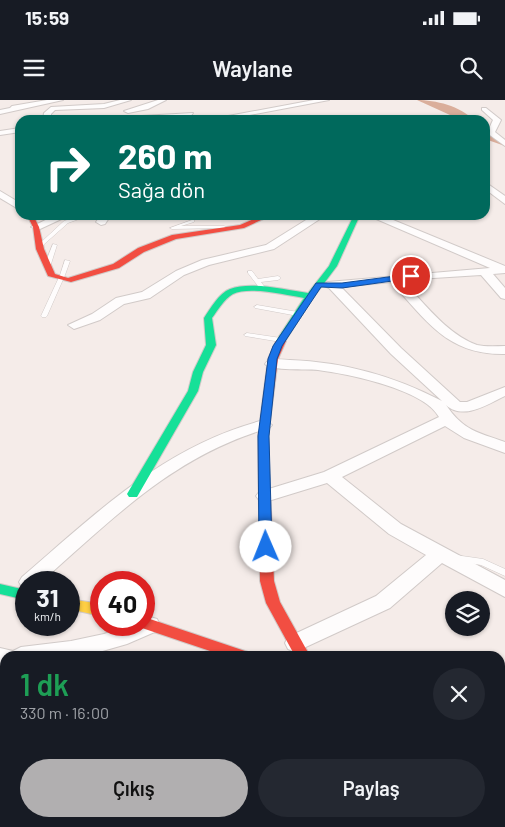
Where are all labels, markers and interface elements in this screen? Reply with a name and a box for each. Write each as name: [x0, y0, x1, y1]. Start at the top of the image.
text: 15:59: [25, 6, 69, 29]
icon: menu: [20, 54, 48, 82]
icon: search: [457, 54, 485, 82]
text: Waylane: [212, 55, 293, 81]
text: 260 m: [118, 134, 213, 176]
icon: right: [35, 135, 100, 200]
text: Sağa dön: [118, 176, 205, 202]
pin: [390, 255, 432, 297]
icon: arrive: [397, 262, 425, 290]
position arrow: [239, 520, 291, 572]
speed limit sign: 40: [90, 571, 155, 636]
text: 31: [36, 582, 59, 612]
map controls: [445, 591, 490, 636]
button: layers: [445, 591, 490, 636]
text: km/h: [34, 609, 61, 623]
text: 1 dk: [20, 666, 69, 702]
button: close: [433, 668, 485, 720]
text: 330 m · 16:00: [20, 703, 109, 722]
button: Çıkış: [20, 759, 248, 817]
button: Paylaş: [258, 759, 485, 817]

